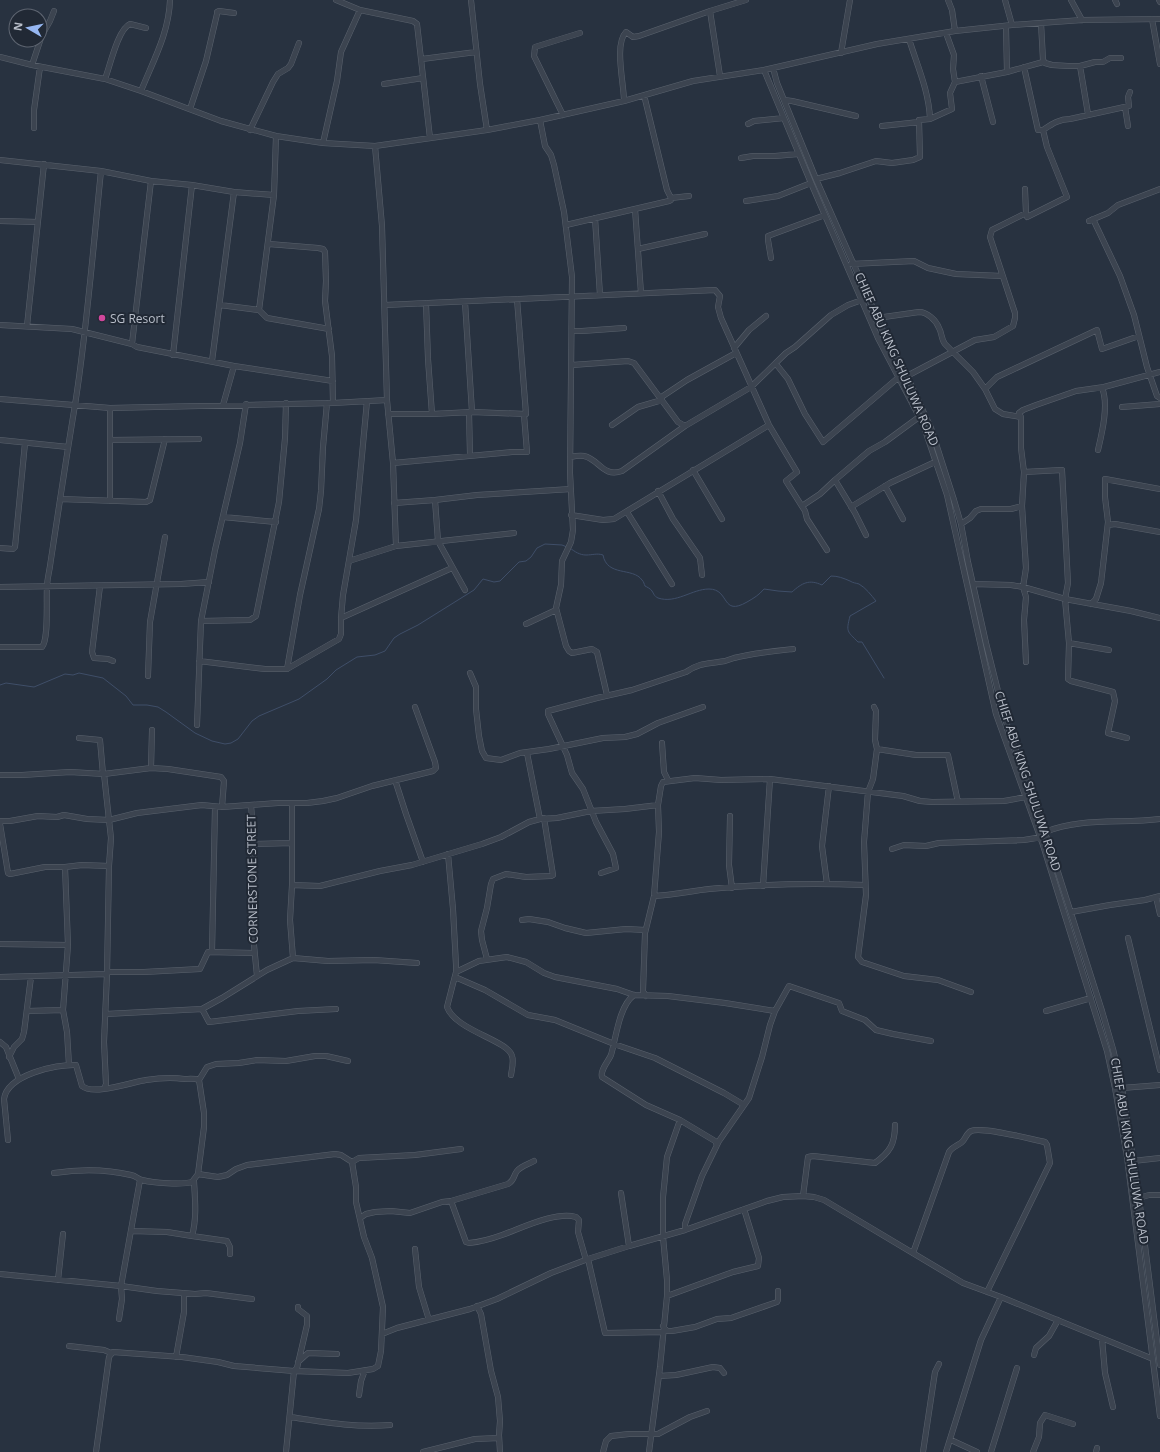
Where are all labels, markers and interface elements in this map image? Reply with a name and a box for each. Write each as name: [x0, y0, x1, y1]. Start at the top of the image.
north arrow: [8, 8, 48, 48]
text: N: [10, 21, 26, 32]
street label: CHIEF ABU KING SHULUWA ROAD: [851, 269, 943, 449]
place label: SG Resort: [110, 310, 165, 327]
marker: SG Resort: [97, 313, 107, 323]
street label: CHIEF ABU KING SHULUWA ROAD: [991, 689, 1065, 873]
street label: CORNERSTONE STREET: [242, 814, 262, 944]
street label: CHIEF ABU KING SHULUWA ROAD: [1107, 1057, 1153, 1245]

